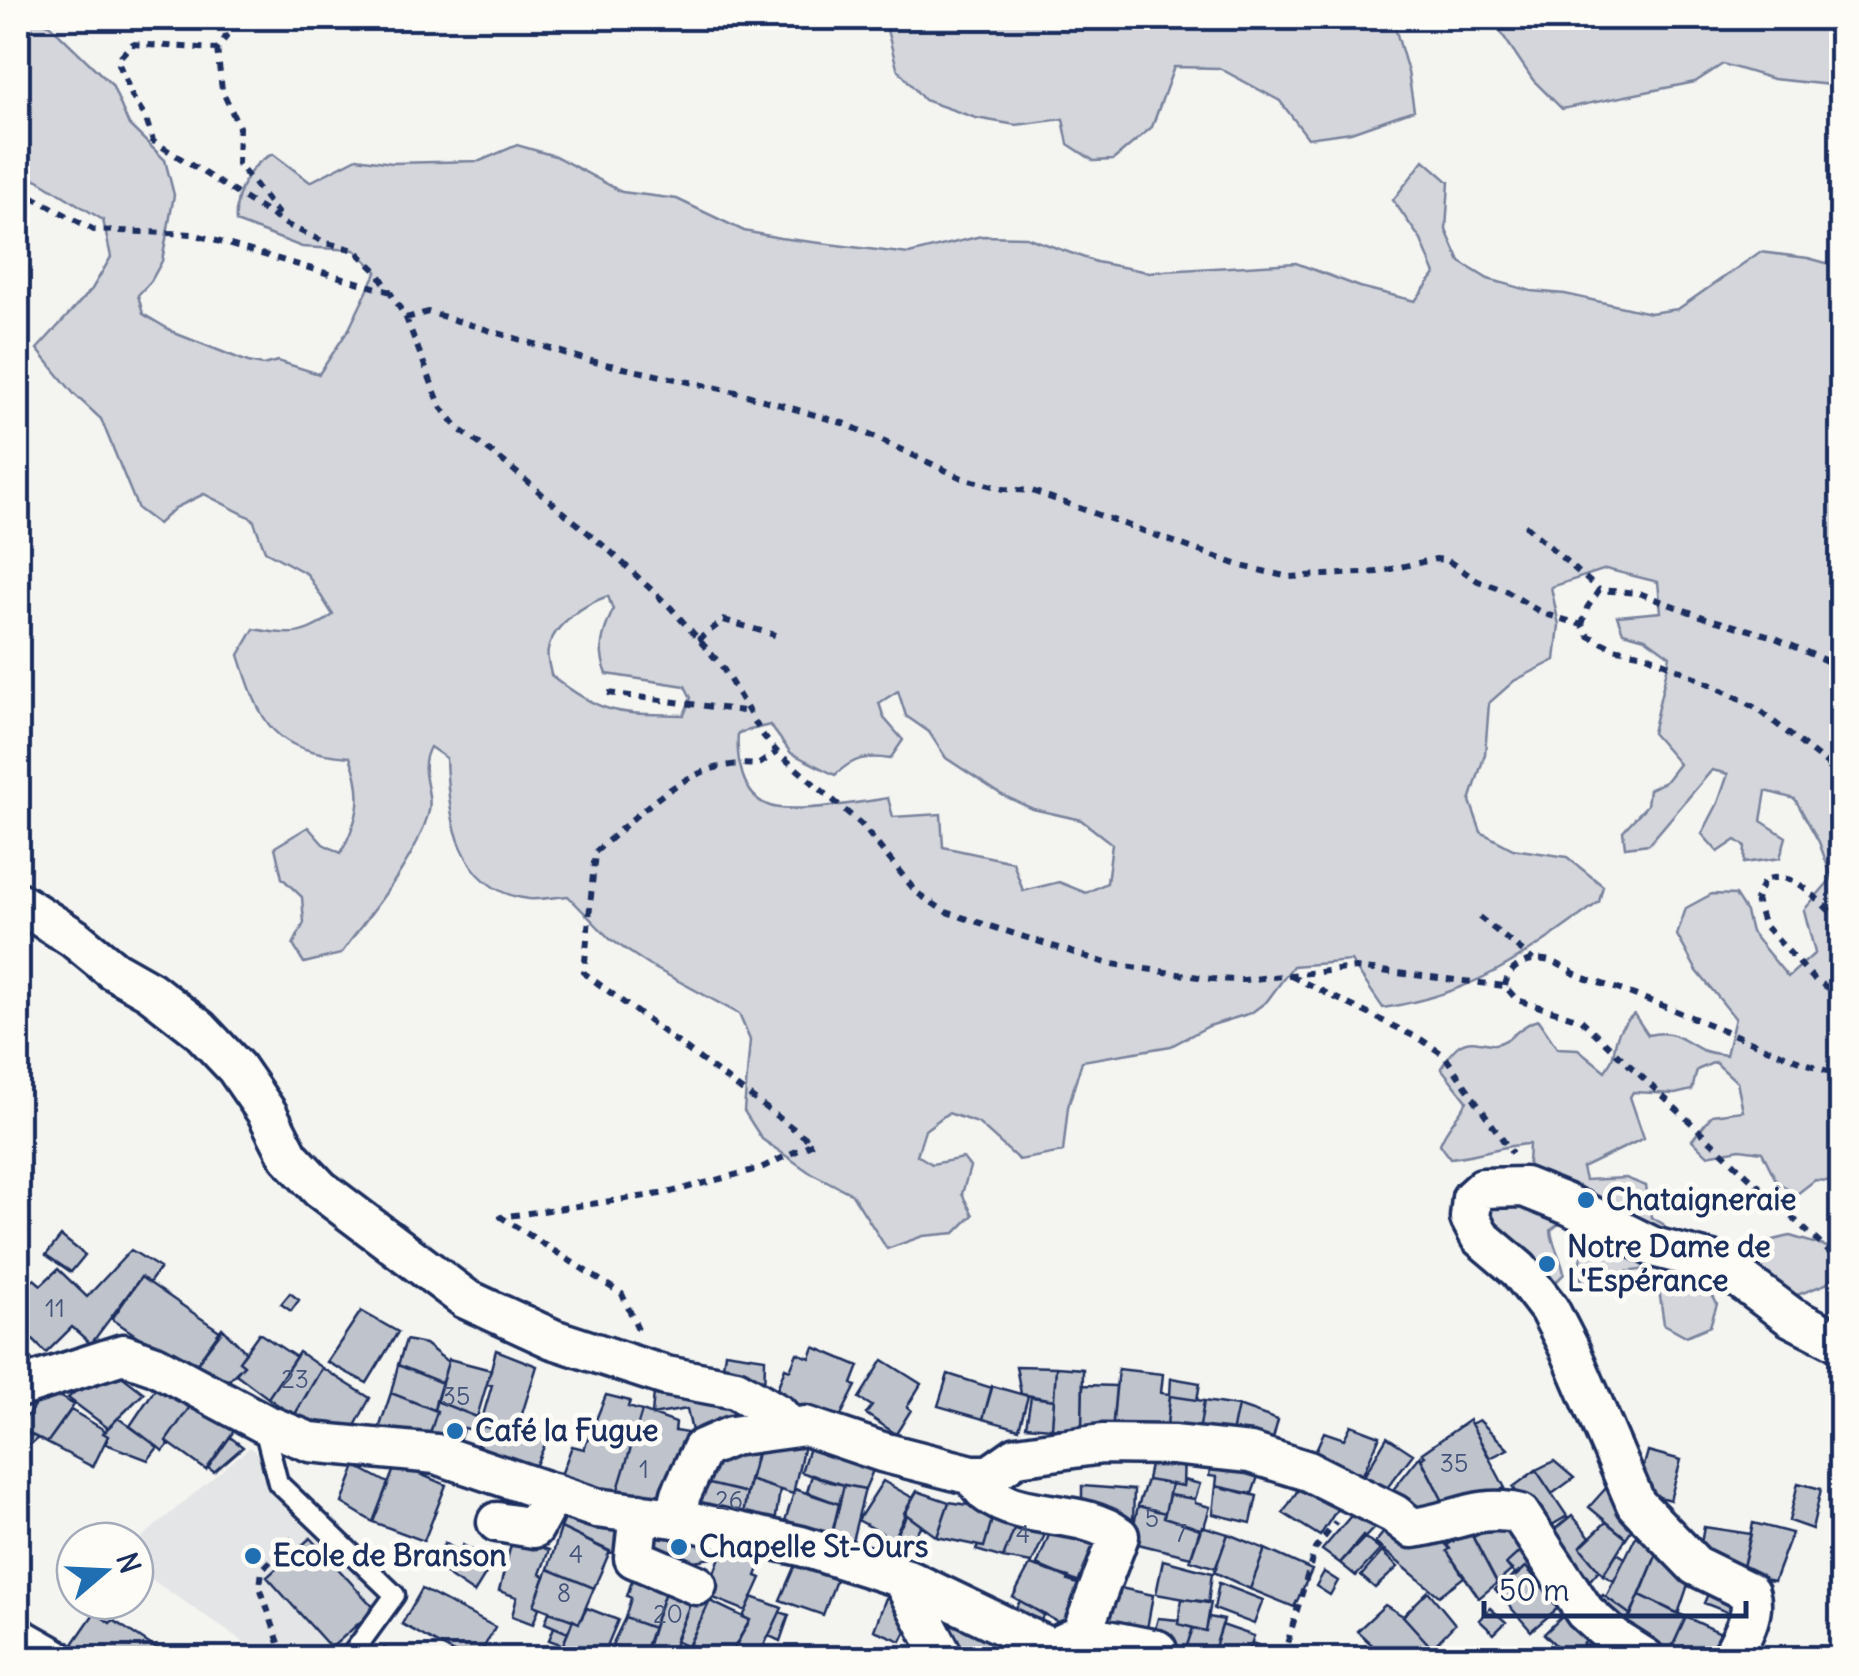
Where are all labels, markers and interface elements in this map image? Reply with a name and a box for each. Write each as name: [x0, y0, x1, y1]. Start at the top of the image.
place label: Chataigneraie: [1606, 1180, 1796, 1218]
marker: Chataigneraie: [1575, 1189, 1597, 1211]
place label: Notre Dame de L'Espérance: [1567, 1227, 1771, 1299]
marker: Notre Dame de L'Espérance: [1536, 1253, 1558, 1275]
house number: 11: [45, 1292, 65, 1324]
house number: 23: [281, 1363, 309, 1395]
house number: 35: [442, 1380, 470, 1412]
place label: Café la Fugue: [475, 1411, 659, 1449]
marker: Café la Fugue: [444, 1420, 466, 1442]
house number: 35: [1440, 1447, 1468, 1479]
house number: 1: [639, 1453, 649, 1485]
house number: 26: [715, 1484, 743, 1516]
house number: 5: [1145, 1502, 1159, 1534]
house number: 7: [1175, 1517, 1187, 1549]
house number: 4: [1016, 1518, 1030, 1550]
north arrow: [55, 1521, 155, 1621]
place label: Chapelle St-Ours: [699, 1527, 928, 1565]
place label: Ecole de Branson: [273, 1536, 507, 1574]
marker: Chapelle St-Ours: [668, 1536, 690, 1558]
house number: 4: [569, 1538, 583, 1570]
marker: Ecole de Branson: [242, 1545, 264, 1567]
text: N: [108, 1548, 149, 1578]
scale bar: [1484, 1556, 1746, 1618]
text: 50 m: [1499, 1571, 1569, 1609]
house number: 8: [557, 1577, 571, 1609]
house number: 20: [653, 1598, 683, 1630]

